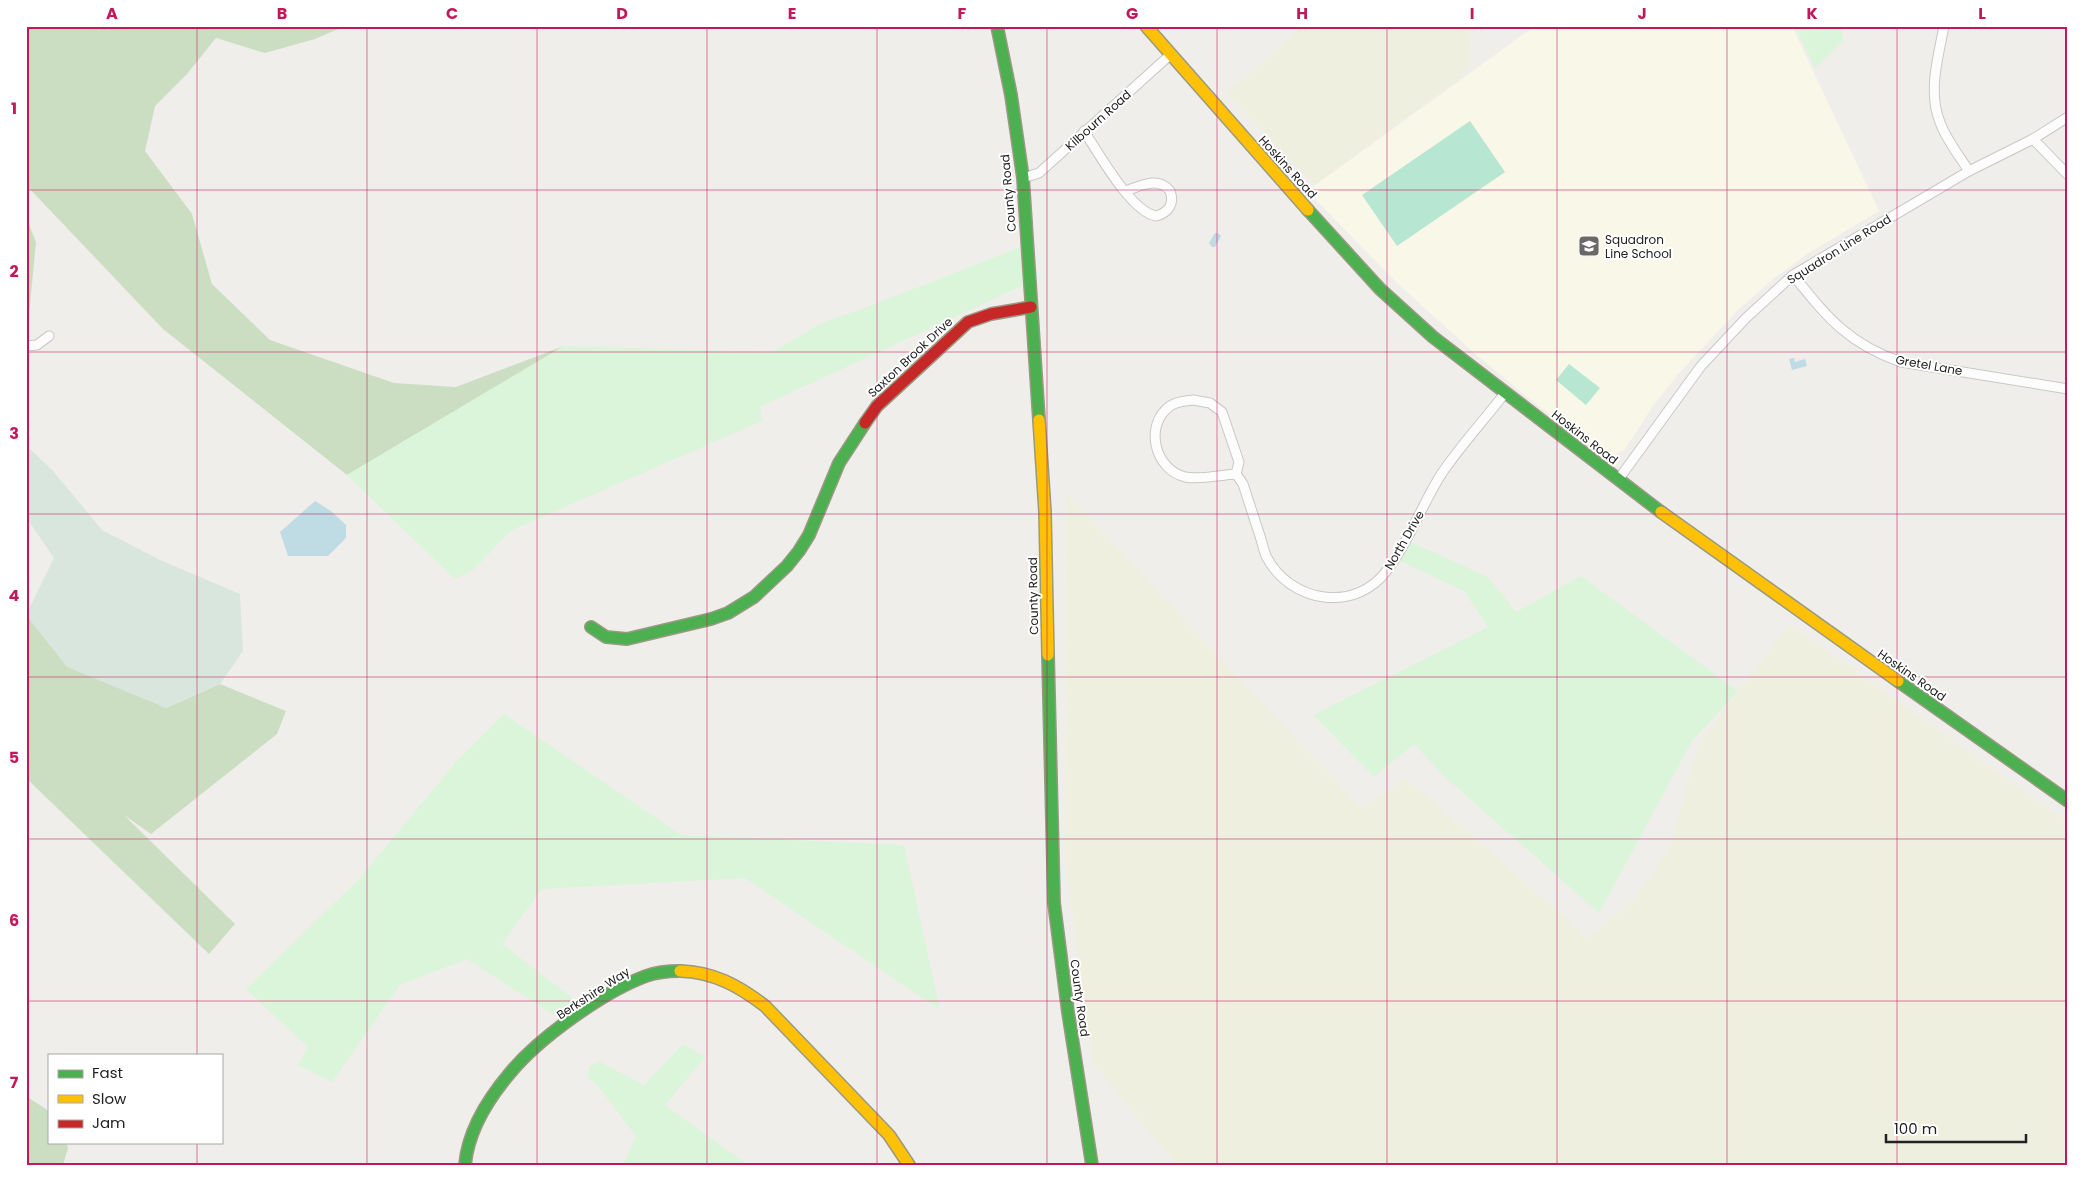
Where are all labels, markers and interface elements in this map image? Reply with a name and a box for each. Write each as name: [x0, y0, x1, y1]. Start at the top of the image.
text: A: [106, 2, 118, 25]
text: B: [277, 2, 287, 25]
text: C: [446, 2, 458, 25]
text: D: [616, 2, 628, 25]
text: E: [788, 2, 796, 25]
text: F: [958, 2, 967, 25]
text: G: [1126, 2, 1138, 25]
text: H: [1296, 2, 1308, 25]
text: I: [1470, 2, 1474, 25]
text: J: [1637, 2, 1647, 25]
text: K: [1806, 2, 1818, 25]
text: L: [1978, 2, 1986, 25]
street label: Kilbourn Road: [1061, 86, 1135, 154]
text: 1: [11, 97, 17, 120]
street label: Hoskins Road: [1255, 132, 1321, 202]
street label: County Road: [996, 153, 1020, 233]
street label: Squadron Line Road: [1784, 210, 1894, 288]
place label: Squadron Line School: [1605, 231, 1672, 262]
school or university icon: Squadron Line School: [1577, 234, 1601, 258]
text: 2: [9, 260, 19, 283]
street label: Saxton Brook Drive: [864, 313, 956, 401]
street label: Gretel Lane: [1894, 351, 1964, 379]
street label: Hoskins Road: [1548, 406, 1622, 468]
text: 3: [9, 422, 19, 445]
street label: North Drive: [1380, 507, 1428, 573]
street label: County Road: [1024, 557, 1042, 635]
text: 4: [9, 584, 20, 607]
street label: Hoskins Road: [1874, 645, 1950, 705]
text: 5: [9, 746, 19, 769]
text: 6: [9, 909, 19, 932]
street label: County Road: [1066, 958, 1094, 1038]
street label: Berkshire Way: [553, 963, 633, 1023]
legend: [48, 1054, 222, 1144]
text: Fast: [92, 1062, 123, 1083]
text: 7: [10, 1071, 19, 1094]
text: Slow: [92, 1088, 127, 1109]
scale bar: [1886, 1111, 2026, 1143]
text: Jam: [92, 1112, 126, 1133]
text: 100 m: [1894, 1118, 1937, 1139]

